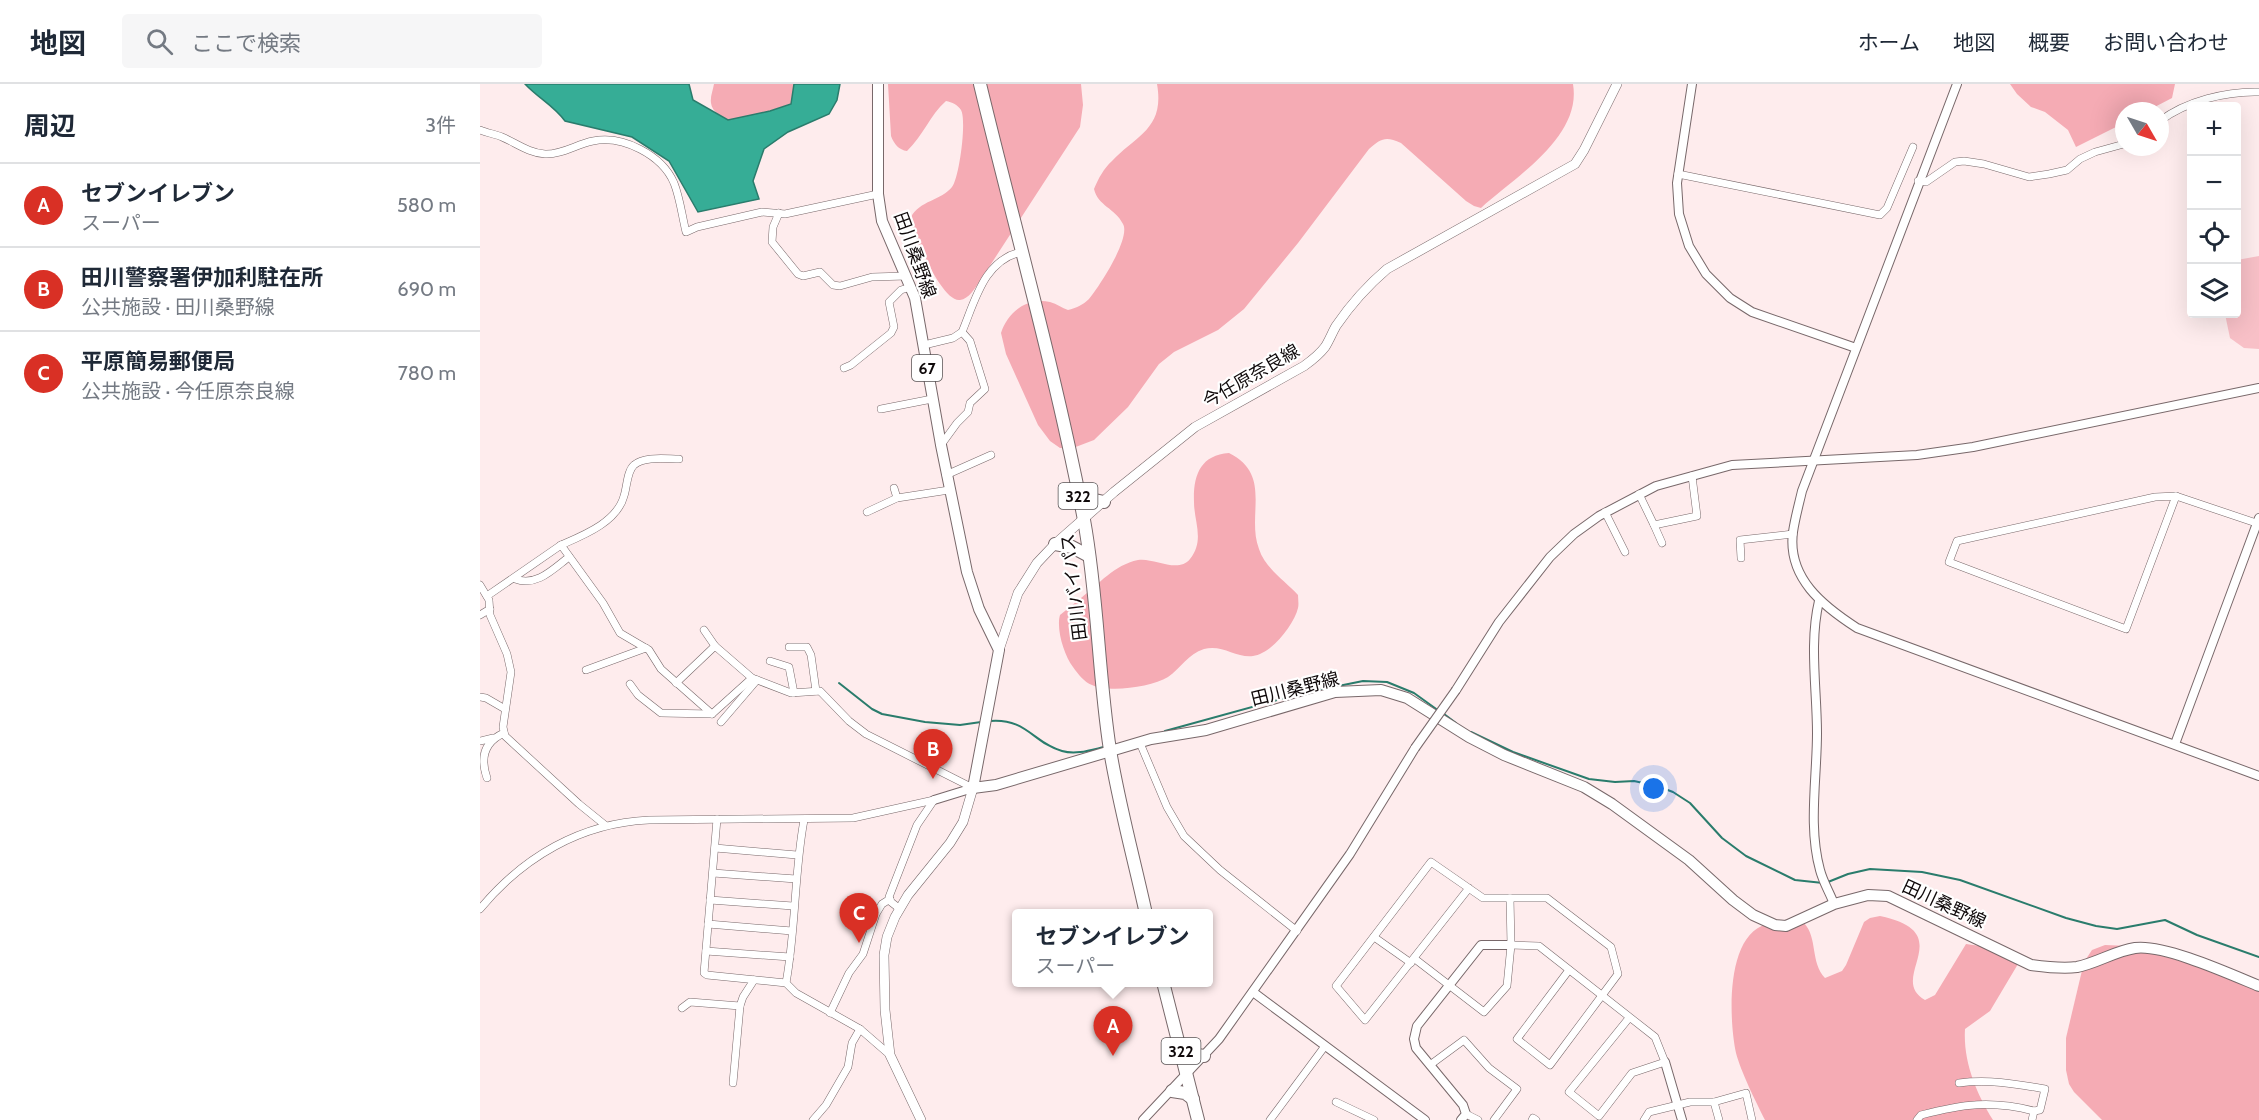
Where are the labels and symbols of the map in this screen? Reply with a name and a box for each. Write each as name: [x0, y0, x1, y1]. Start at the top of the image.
north arrow: [2115, 102, 2169, 156]
street label: 田川桑野線: [889, 209, 941, 301]
street label: 今任原奈良線: [1199, 339, 1303, 413]
road number: 67: [912, 355, 942, 381]
road number: 322: [1058, 483, 1098, 509]
street label: 田川バイパス: [1057, 532, 1091, 642]
street label: 田川桑野線: [1249, 667, 1341, 711]
pin: B: [914, 730, 952, 779]
your location: [1639, 774, 1668, 803]
street label: 田川桑野線: [1899, 875, 1989, 933]
pin: C: [840, 894, 878, 943]
pin: A: [1094, 1006, 1132, 1056]
road number: 322: [1162, 1038, 1200, 1064]

